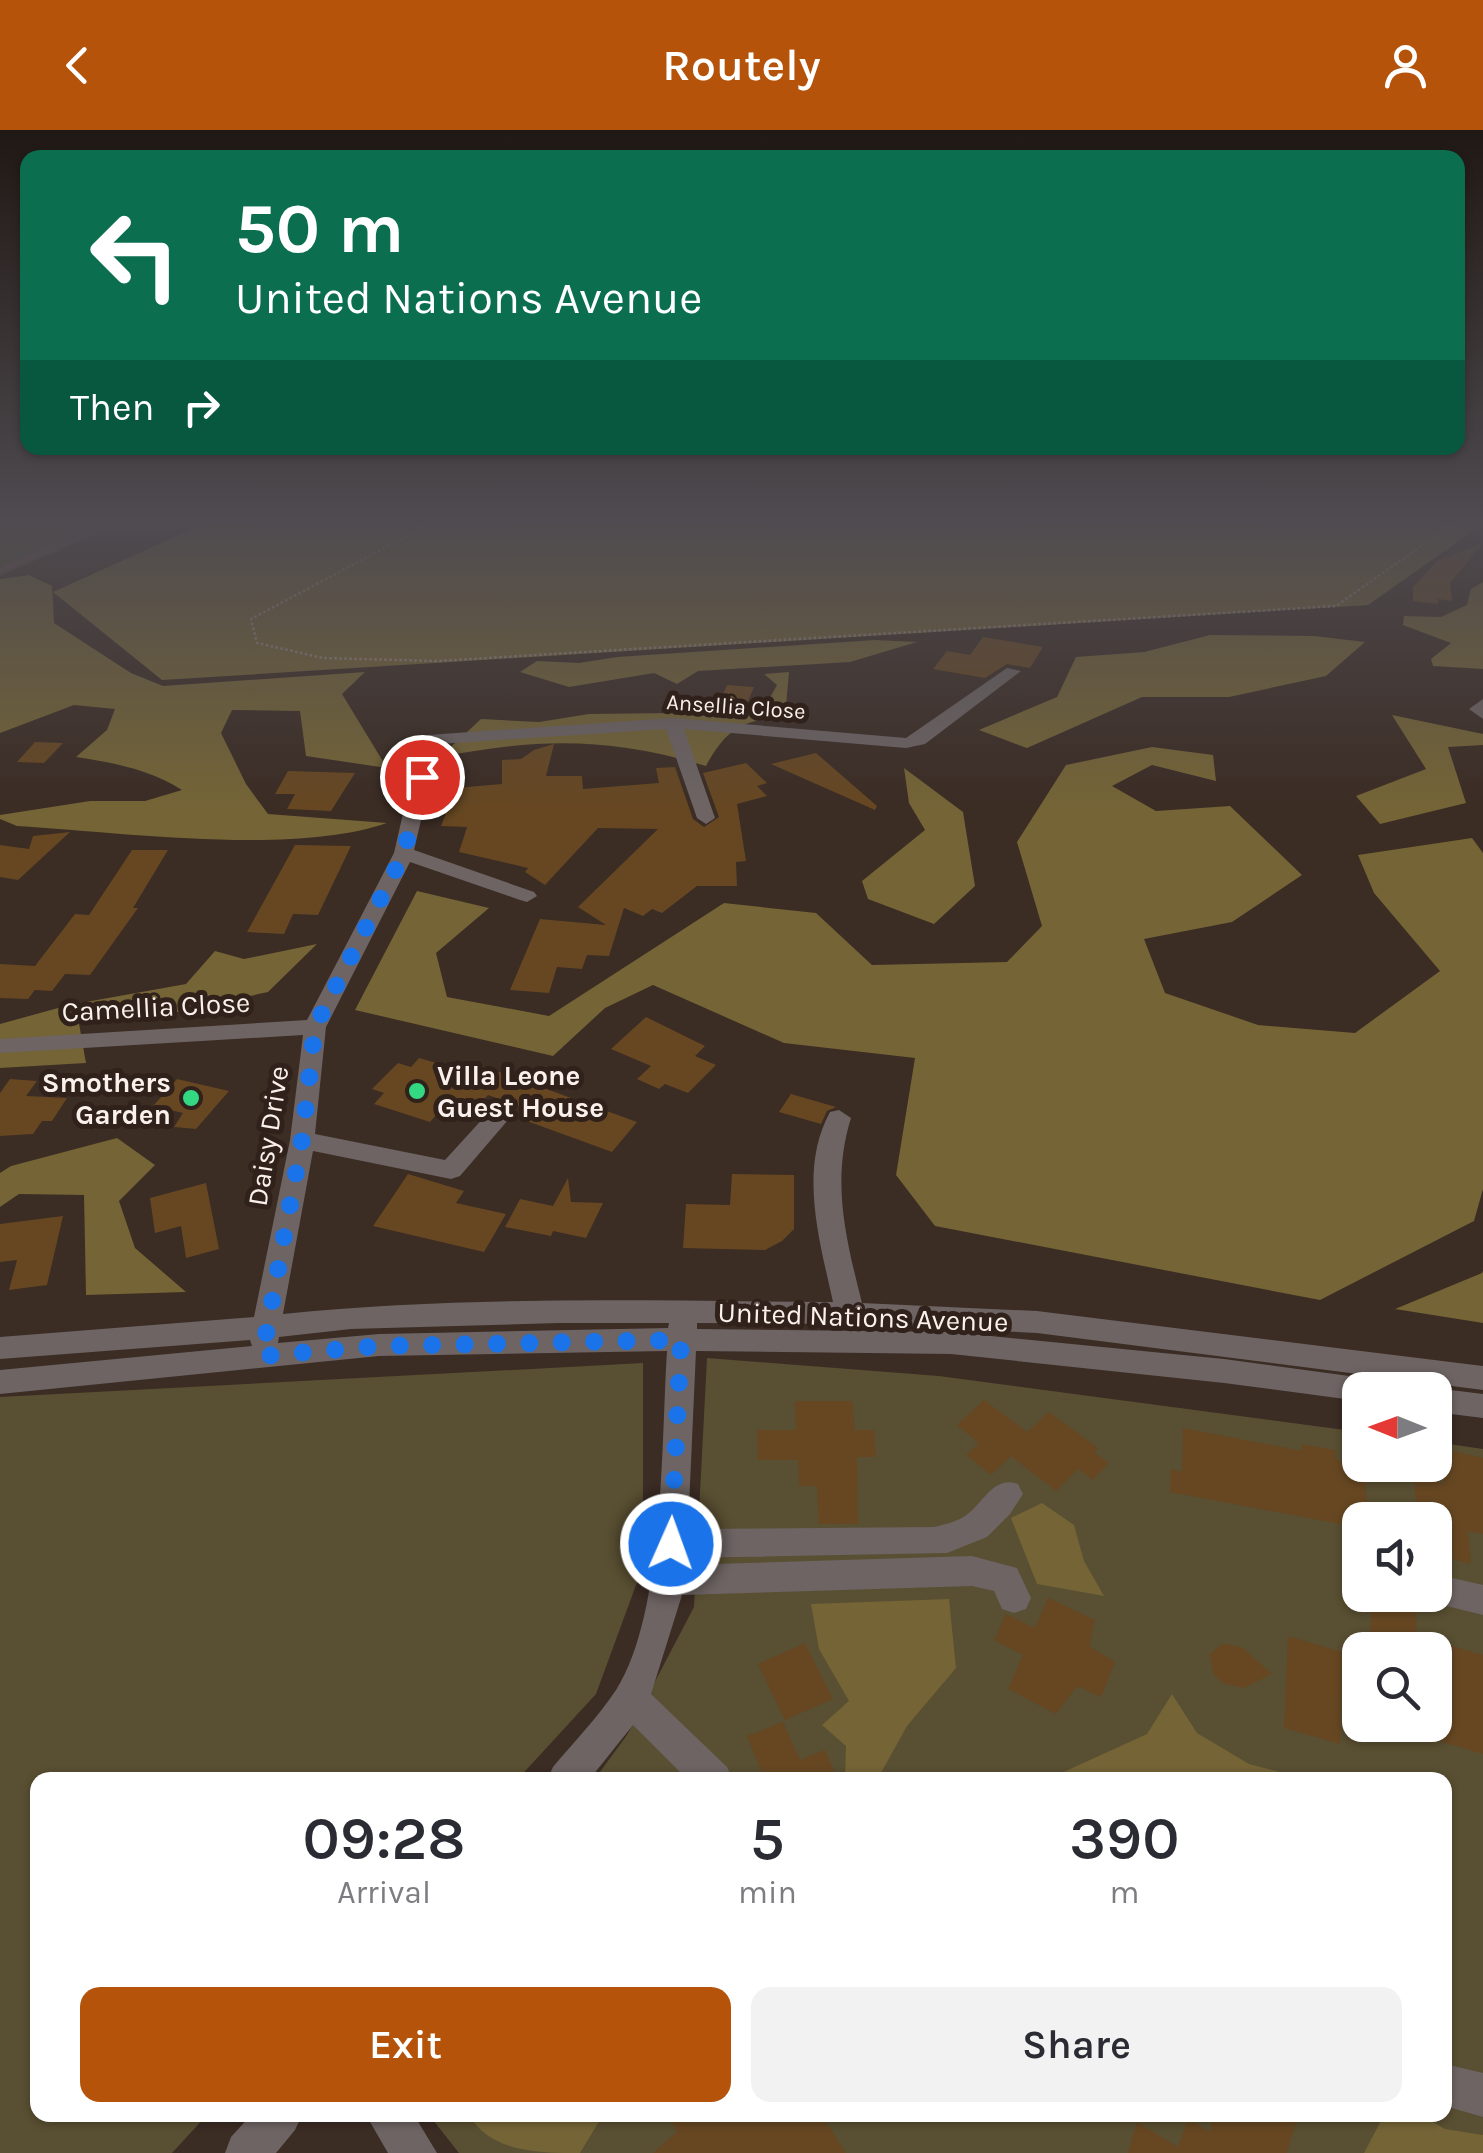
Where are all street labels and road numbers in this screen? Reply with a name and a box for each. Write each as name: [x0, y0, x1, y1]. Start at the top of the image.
street label: Ansellia Close: [666, 689, 806, 725]
street label: Camellia Close: [61, 986, 251, 1028]
street label: Daisy Drive: [241, 1064, 295, 1208]
street label: United Nations Avenue: [717, 1295, 1009, 1339]

